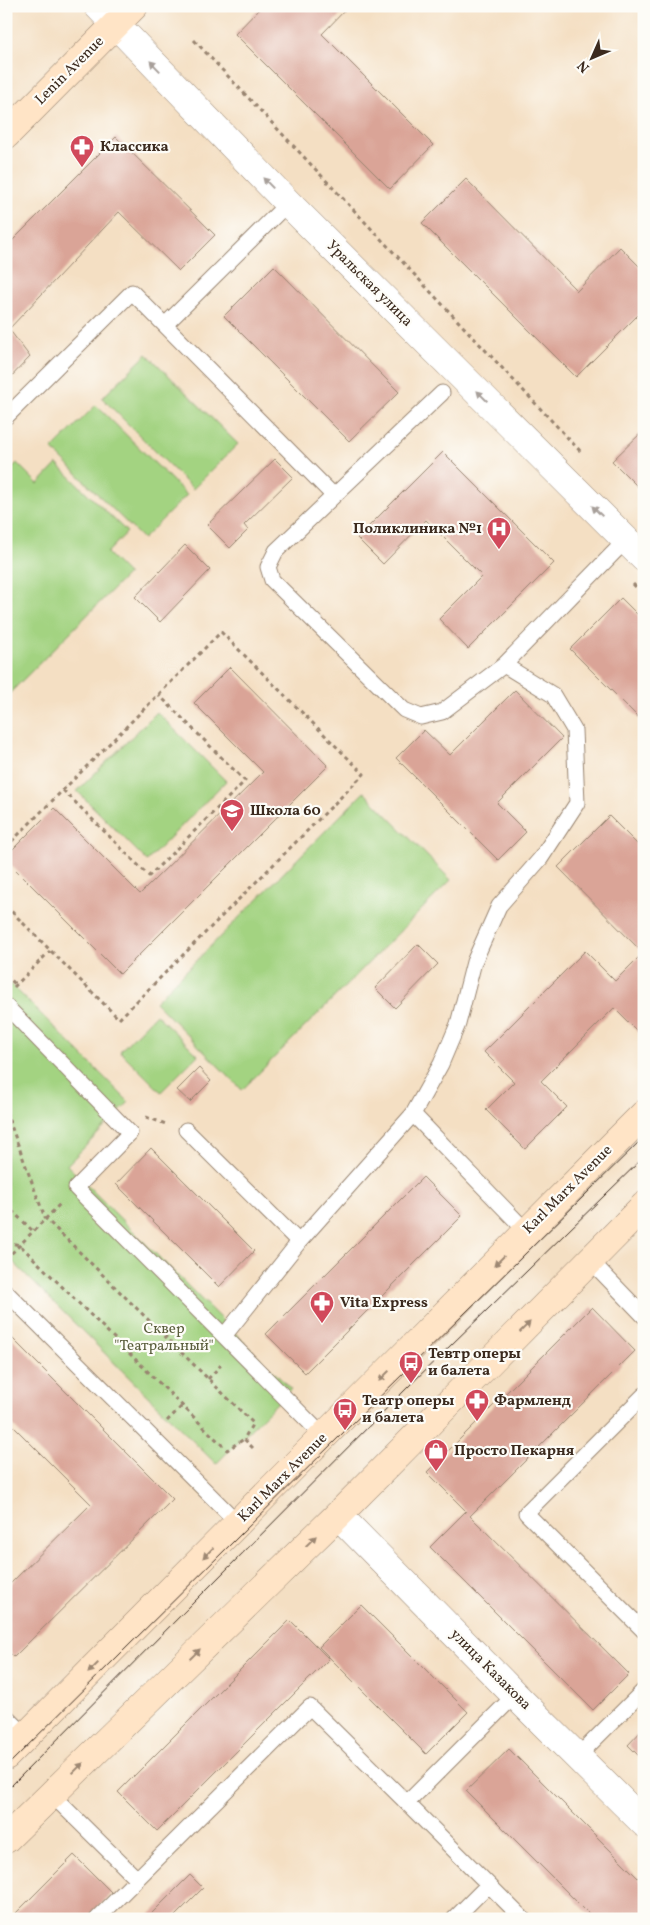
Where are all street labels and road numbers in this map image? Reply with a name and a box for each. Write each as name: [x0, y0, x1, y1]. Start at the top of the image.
street label: Lenin Avenue: [31, 32, 109, 110]
street label: Уральская улица: [321, 236, 417, 332]
street label: Karl Marx Avenue: [518, 1140, 618, 1240]
street label: Karl Marx Avenue: [233, 1428, 333, 1528]
street label: улица Казакова: [445, 1625, 535, 1715]

